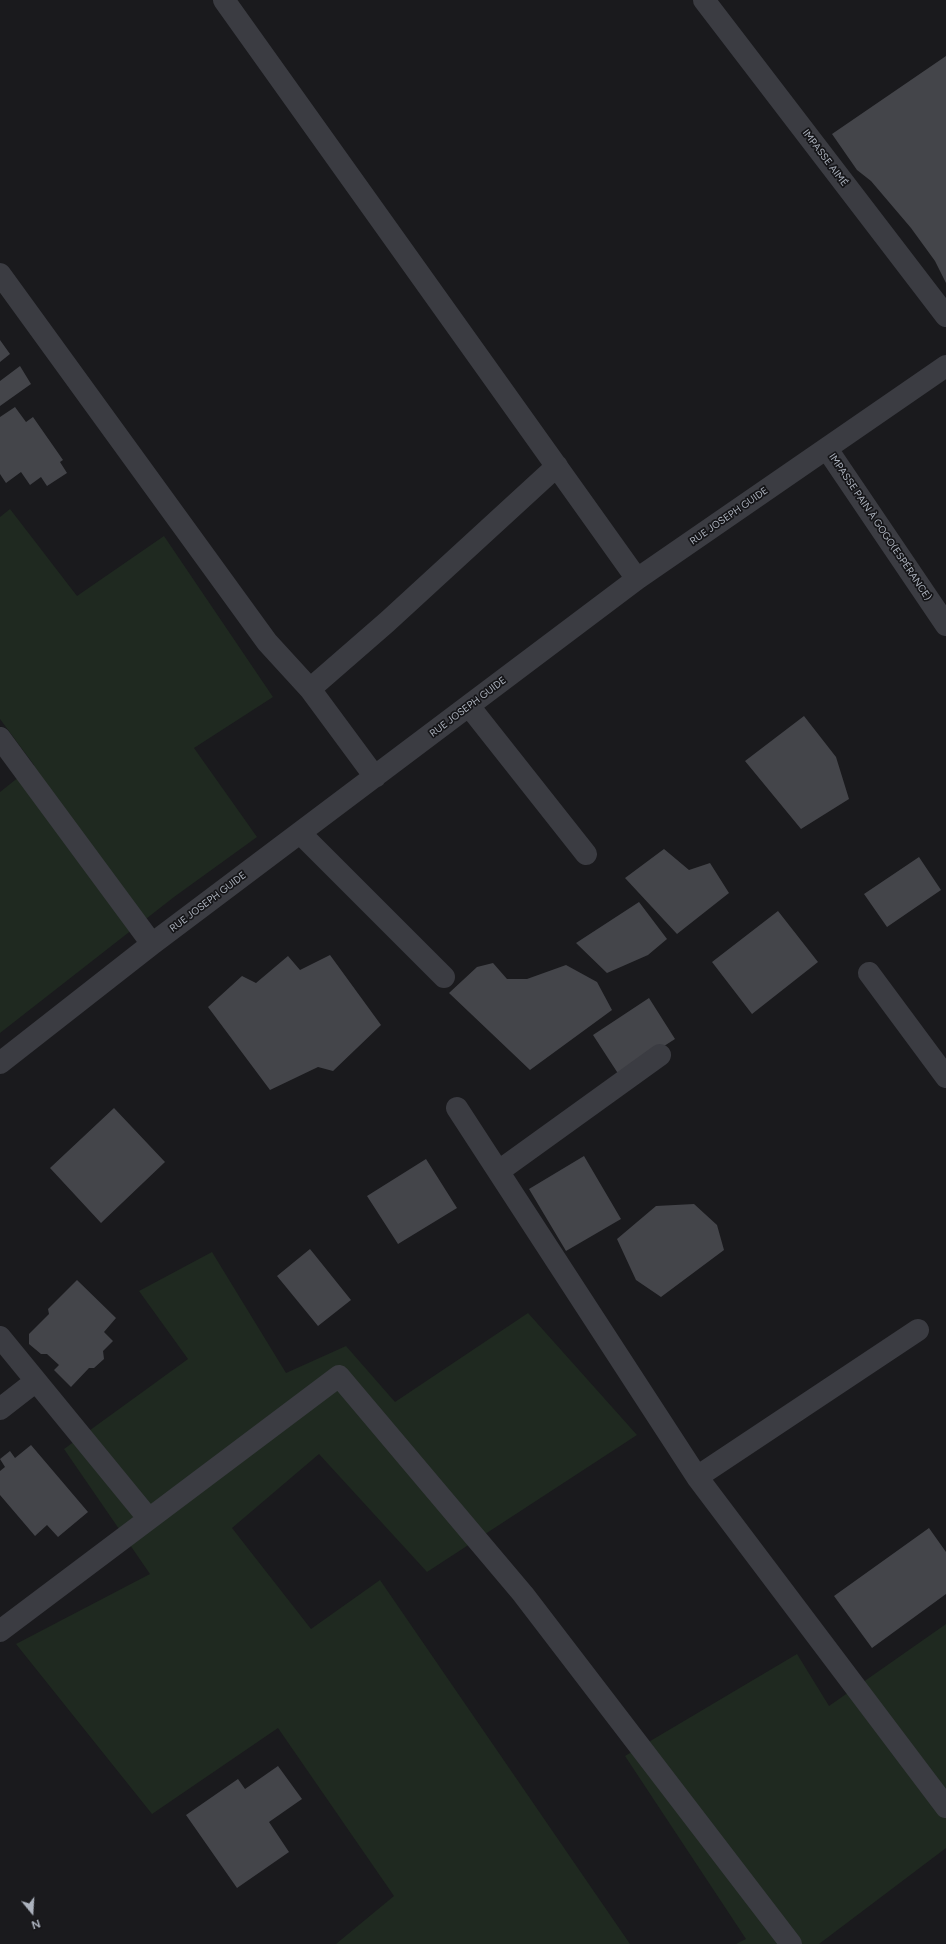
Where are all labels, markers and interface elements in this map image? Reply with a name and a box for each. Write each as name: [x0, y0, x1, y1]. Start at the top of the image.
street label: IMPASSE AIMÉ: [800, 127, 850, 189]
street label: IMPASSE PAIN À GOGO(ESPÉRANCE): [826, 451, 934, 603]
street label: RUE JOSEPH GUIDE: [688, 485, 770, 547]
street label: RUE JOSEPH GUIDE: [427, 674, 509, 740]
street label: RUE JOSEPH GUIDE: [167, 869, 249, 935]
north arrow: [12, 1892, 52, 1932]
text: N: [30, 1916, 42, 1931]

